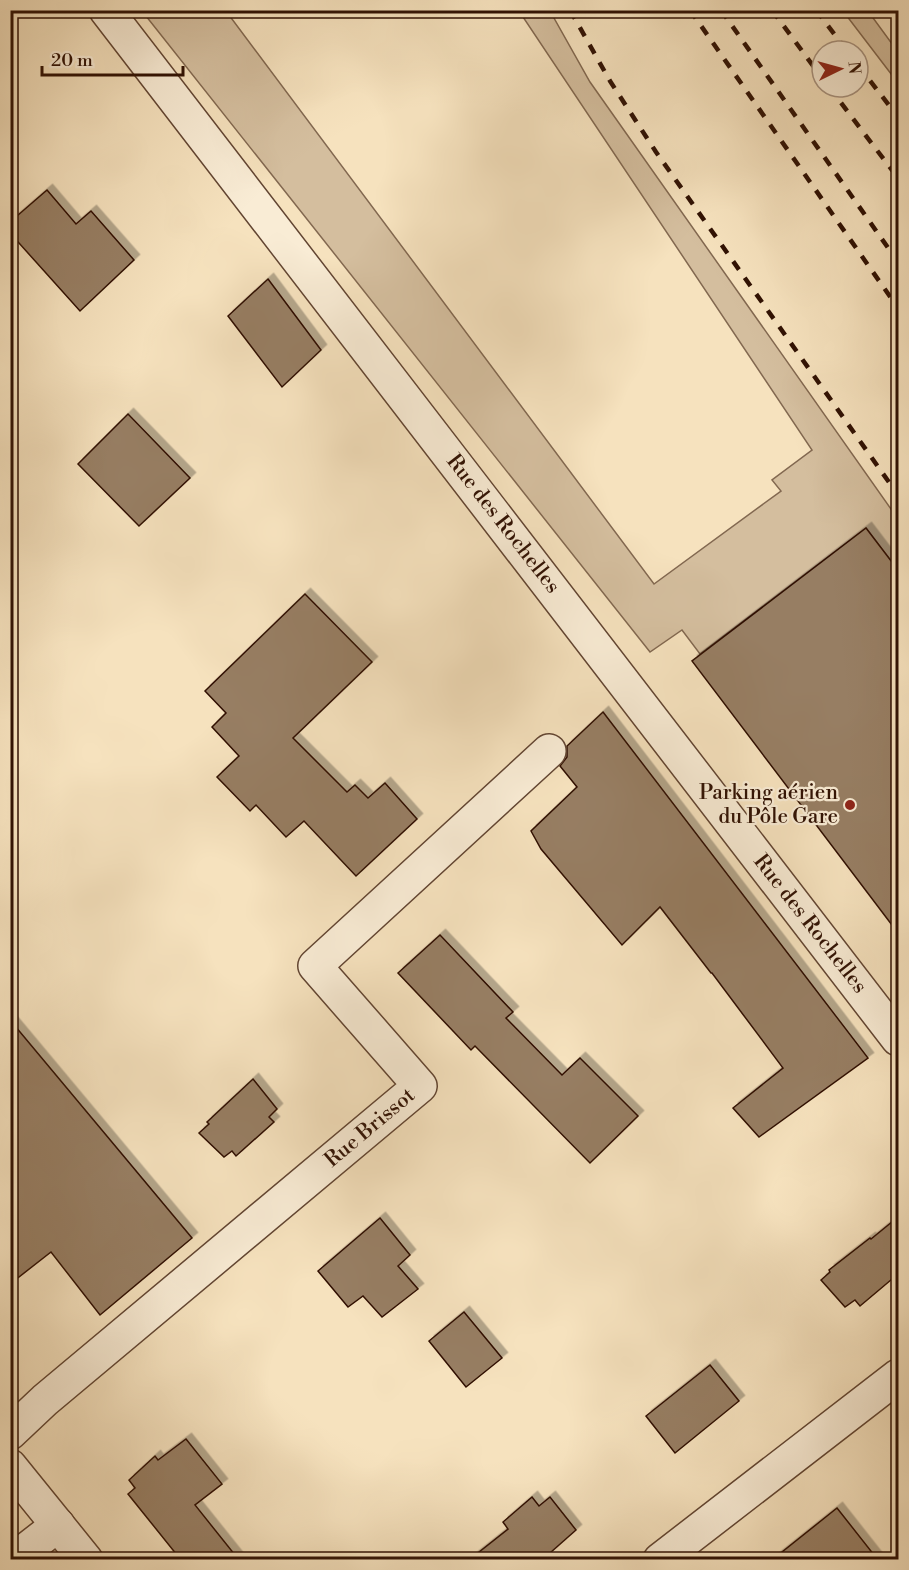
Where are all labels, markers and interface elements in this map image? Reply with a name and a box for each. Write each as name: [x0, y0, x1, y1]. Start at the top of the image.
scale bar: [42, 39, 183, 77]
north arrow: [810, 39, 870, 99]
text: 20 m: [51, 49, 93, 72]
text: N: [843, 61, 864, 75]
street label: Rue des Rochelles: [441, 449, 565, 599]
place label: Parking aérien du Pôle Gare: [699, 780, 838, 830]
marker: Parking aérien du Pôle Gare: [843, 798, 857, 812]
street label: Rue des Rochelles: [748, 849, 872, 999]
street label: Rue Brissot: [319, 1082, 421, 1173]

